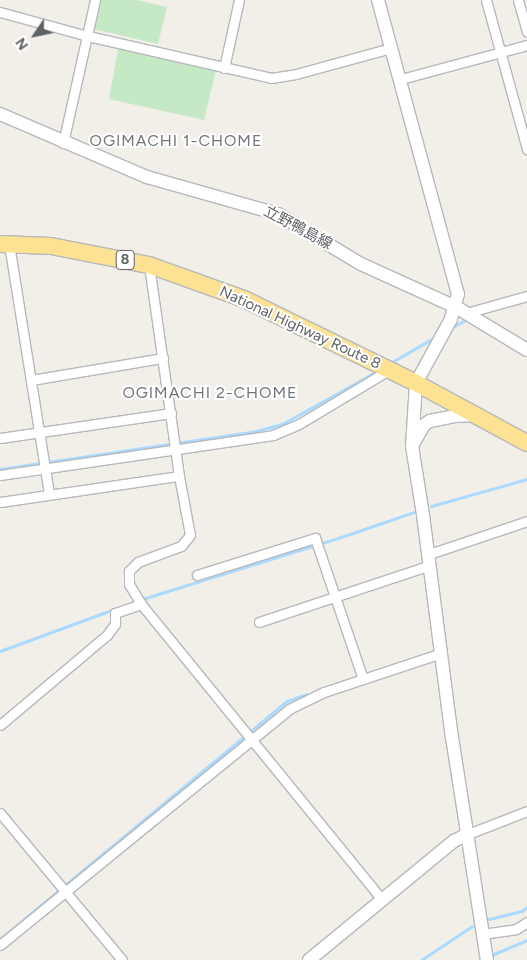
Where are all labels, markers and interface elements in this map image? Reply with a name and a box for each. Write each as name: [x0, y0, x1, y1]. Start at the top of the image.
north arrow: [10, 10, 60, 60]
text: N: [12, 34, 32, 53]
district label: OGIMACHI 1-CHOME: [88, 131, 264, 151]
street label: 立野鴨島線: [261, 202, 335, 254]
road number: 8: [115, 248, 135, 272]
street label: National Highway Route 8: [217, 283, 383, 373]
district label: OGIMACHI 2-CHOME: [120, 383, 300, 403]

